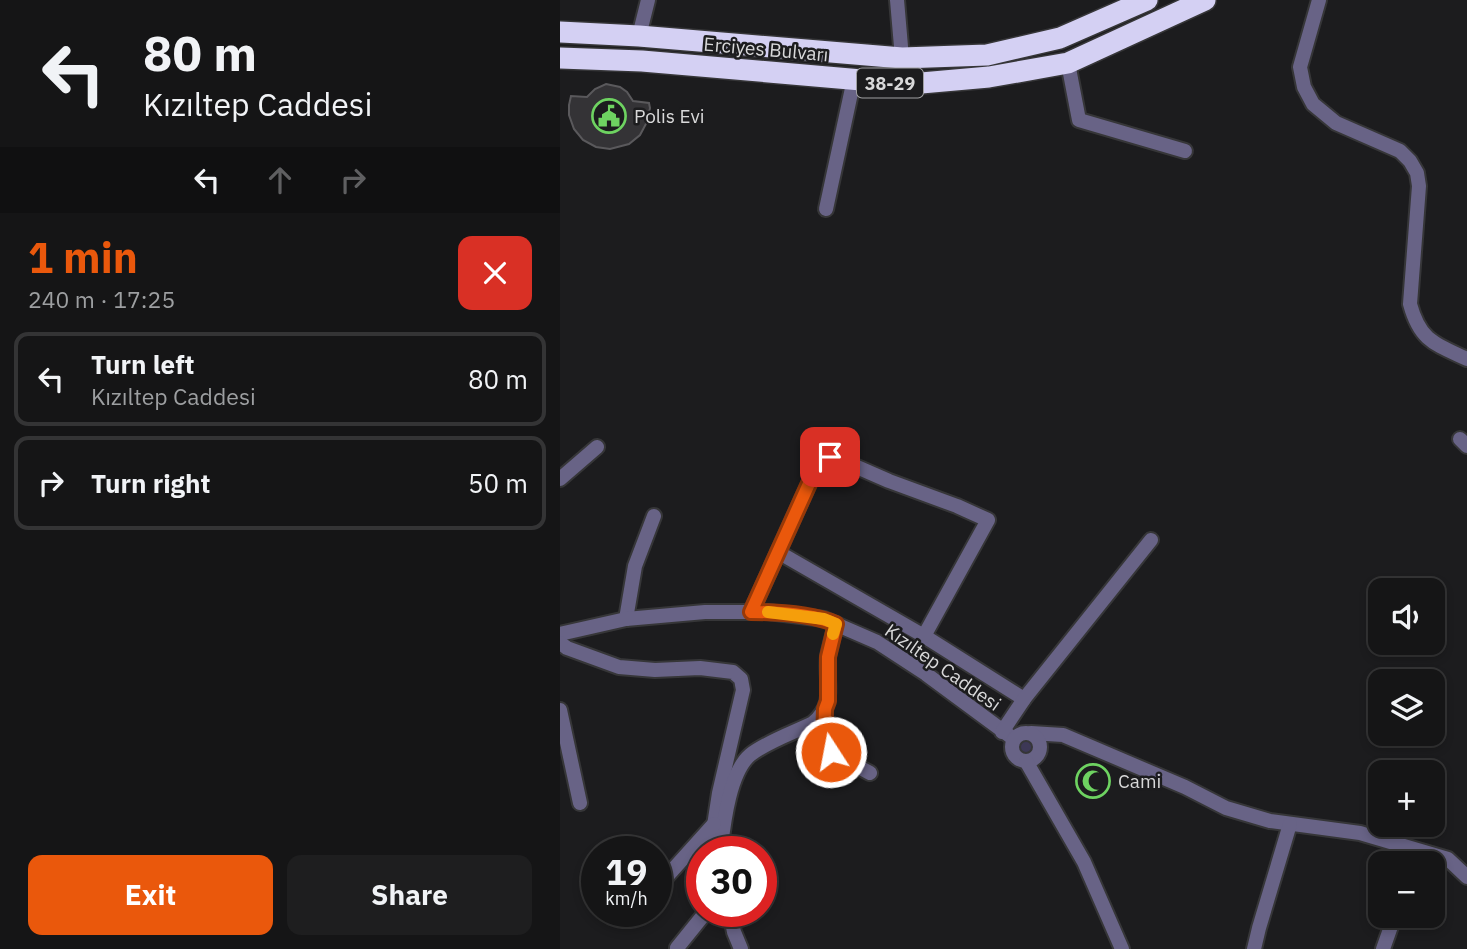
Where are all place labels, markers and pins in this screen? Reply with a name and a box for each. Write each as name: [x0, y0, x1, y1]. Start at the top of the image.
public building icon: Polis Evi: [590, 97, 628, 135]
place label: Polis Evi: [634, 104, 705, 128]
pin: [800, 427, 860, 487]
mosque icon: Cami: [1074, 762, 1112, 800]
place label: Cami: [1118, 769, 1161, 793]

